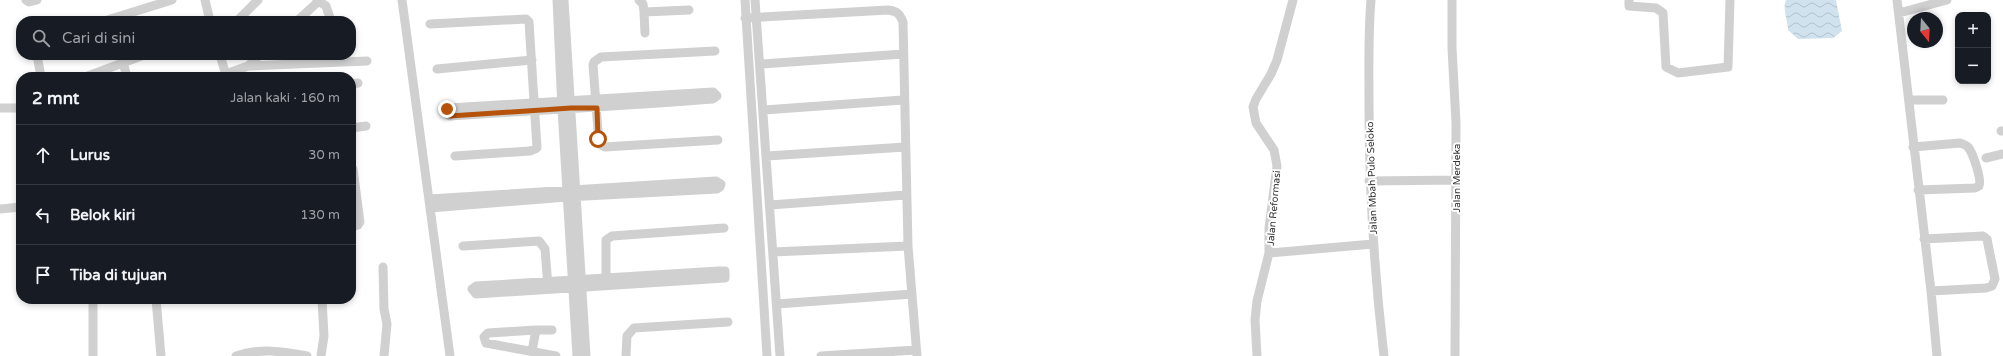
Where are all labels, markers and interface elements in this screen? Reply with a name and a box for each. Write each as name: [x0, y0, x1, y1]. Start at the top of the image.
north arrow: [1907, 12, 1943, 48]
map controls: [1955, 12, 1991, 84]
button: +: [1955, 12, 1991, 48]
search box: [16, 16, 356, 60]
icon: search: [30, 27, 52, 49]
text: Cari di sini: [62, 29, 135, 47]
button: −: [1955, 48, 1991, 84]
text: 2 mnt: [32, 88, 79, 109]
text: Jalan kaki · 160 m: [230, 90, 340, 106]
route end: [438, 100, 456, 118]
street label: Jalan Mbah Pulo Seloko: [1364, 121, 1380, 235]
route start: [589, 130, 607, 148]
icon: ahead: [32, 144, 54, 166]
street label: Jalan Merdeka: [1451, 144, 1463, 212]
text: Lurus: [70, 146, 110, 164]
text: 30 m: [308, 147, 340, 163]
street label: Jalan Reformasi: [1265, 170, 1283, 246]
icon: left: [32, 204, 54, 226]
text: Belok kiri: [70, 206, 135, 224]
text: 130 m: [300, 207, 340, 223]
icon: arrive: [32, 264, 54, 286]
text: Tiba di tujuan: [70, 266, 167, 284]

